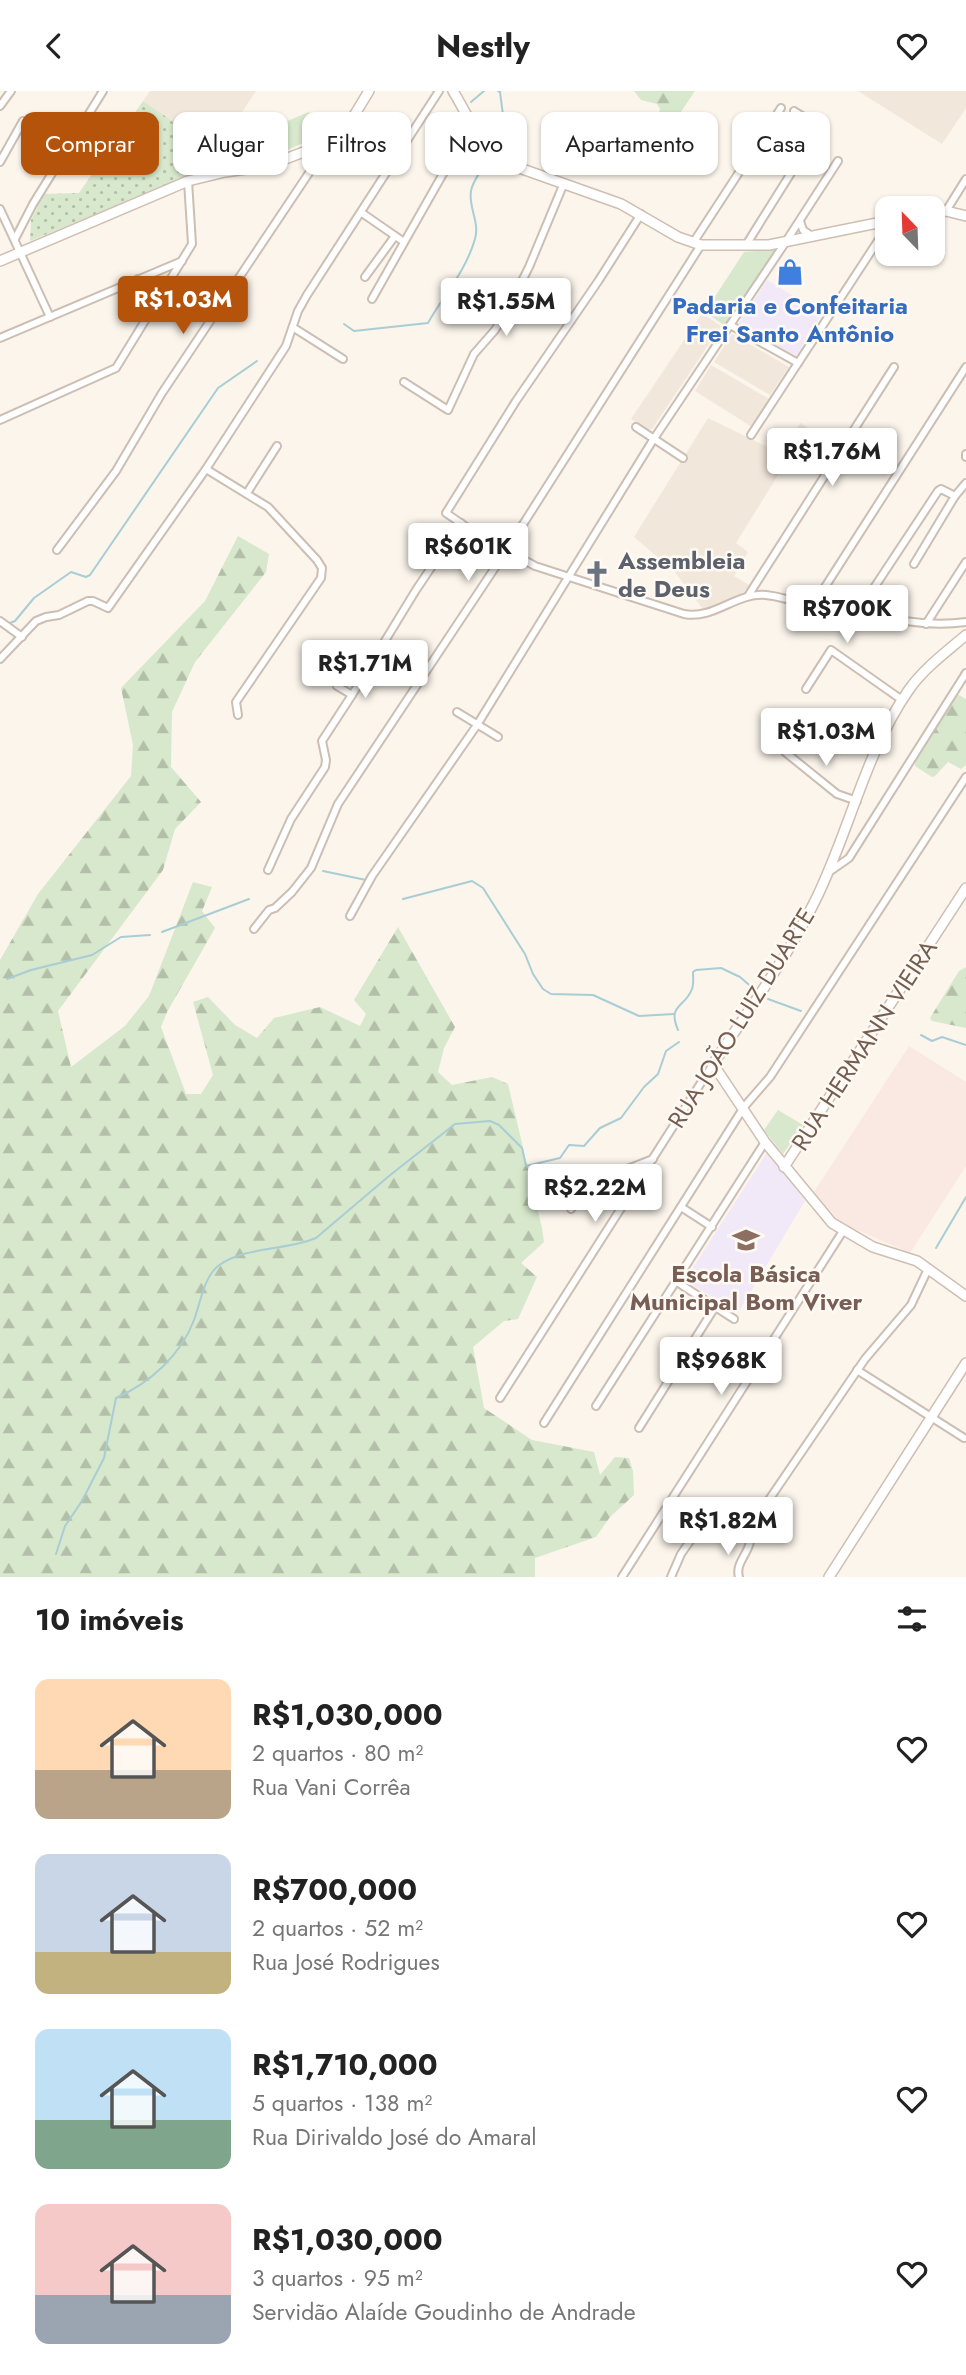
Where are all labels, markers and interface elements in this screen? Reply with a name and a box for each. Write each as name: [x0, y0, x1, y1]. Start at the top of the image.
text: Nestly: [436, 23, 530, 69]
icon: back: [35, 27, 73, 65]
icon: heart: [893, 27, 931, 65]
chip: Comprar: [21, 112, 159, 175]
chip: Alugar: [173, 112, 288, 175]
chip: Filtros: [302, 112, 411, 175]
chip: Novo: [425, 112, 527, 175]
chip: Apartamento: [541, 112, 718, 175]
chip: Casa: [732, 112, 830, 175]
north arrow: [875, 196, 945, 266]
map controls: [875, 196, 945, 266]
shop icon: Padaria e Confeitaria Frei Santo Antônio: [775, 257, 805, 287]
pin: R$1.03M: [118, 277, 248, 336]
pin: R$1.55M: [441, 279, 571, 338]
text: R$1.03M: [134, 282, 232, 316]
text: R$1.55M: [457, 284, 555, 318]
place label: Padaria e Confeitaria Frei Santo Antônio: [672, 288, 908, 351]
pin: R$1.76M: [767, 429, 897, 488]
text: R$1.76M: [783, 434, 881, 468]
pin: R$601K: [411, 524, 525, 583]
text: R$601K: [424, 529, 512, 563]
place label: Assembleia de Deus: [617, 543, 746, 606]
church icon: Assembleia de Deus: [582, 559, 612, 589]
pin: R$700K: [790, 585, 904, 645]
text: R$700K: [802, 591, 892, 625]
pin: R$1.71M: [300, 641, 430, 700]
text: R$1.71M: [318, 646, 412, 680]
pin: R$1.03M: [761, 709, 891, 768]
text: R$1.03M: [777, 714, 875, 748]
street label: RUA JOÃO LUIZ DUARTE: [659, 901, 823, 1135]
street label: RUA HERMANN VIEIRA: [783, 933, 945, 1157]
pin: R$2.22M: [530, 1165, 660, 1224]
text: R$2.22M: [544, 1170, 646, 1204]
school or university icon: Escola Básica Municipal Bom Viver: [731, 1225, 761, 1255]
place label: Escola Básica Municipal Bom Viver: [630, 1256, 862, 1319]
pin: R$968K: [664, 1337, 778, 1397]
text: R$968K: [676, 1343, 766, 1377]
pin: R$1.82M: [663, 1497, 793, 1557]
text: R$1.82M: [679, 1503, 777, 1537]
text: 10 imóveis: [35, 1598, 184, 1641]
icon: filters: [893, 1600, 931, 1638]
text: R$1,030,000: [252, 1693, 443, 1736]
icon: home: [91, 1707, 175, 1791]
icon: heart: [893, 1730, 931, 1768]
text: 2 quartos · 80 m²: [252, 1736, 423, 1770]
text: Rua Vani Corrêa: [252, 1770, 410, 1804]
text: R$700,000: [252, 1868, 417, 1911]
icon: home: [91, 1882, 175, 1966]
icon: heart: [893, 1905, 931, 1943]
text: 2 quartos · 52 m²: [252, 1911, 423, 1945]
text: Rua José Rodrigues: [252, 1945, 440, 1979]
text: R$1,710,000: [252, 2043, 438, 2086]
icon: home: [91, 2057, 175, 2141]
icon: heart: [893, 2080, 931, 2118]
text: 5 quartos · 138 m²: [252, 2086, 432, 2120]
text: Rua Dirivaldo José do Amaral: [252, 2120, 537, 2154]
text: R$1,030,000: [252, 2218, 443, 2261]
icon: home: [91, 2232, 175, 2316]
icon: heart: [893, 2255, 931, 2293]
text: 3 quartos · 95 m²: [252, 2261, 423, 2295]
text: Servidão Alaíde Goudinho de Andrade: [252, 2295, 636, 2329]

